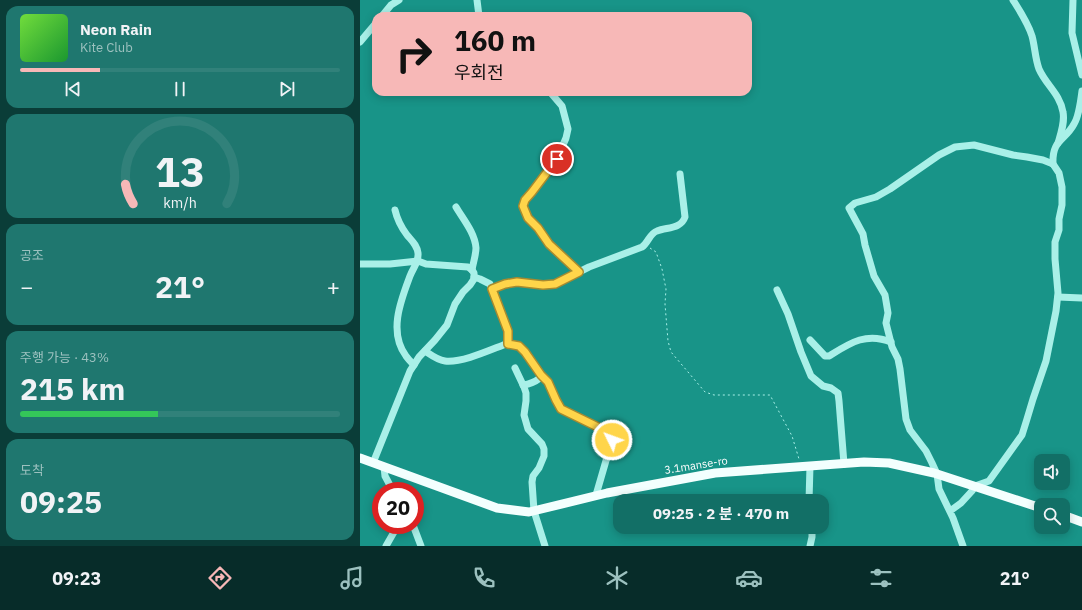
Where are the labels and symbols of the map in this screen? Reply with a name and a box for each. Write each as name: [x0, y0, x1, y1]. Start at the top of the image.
pin: [540, 142, 574, 176]
position arrow: [591, 419, 633, 461]
street label: 3.1manse-ro: [663, 453, 729, 477]
speed limit sign: 20: [372, 482, 424, 534]

